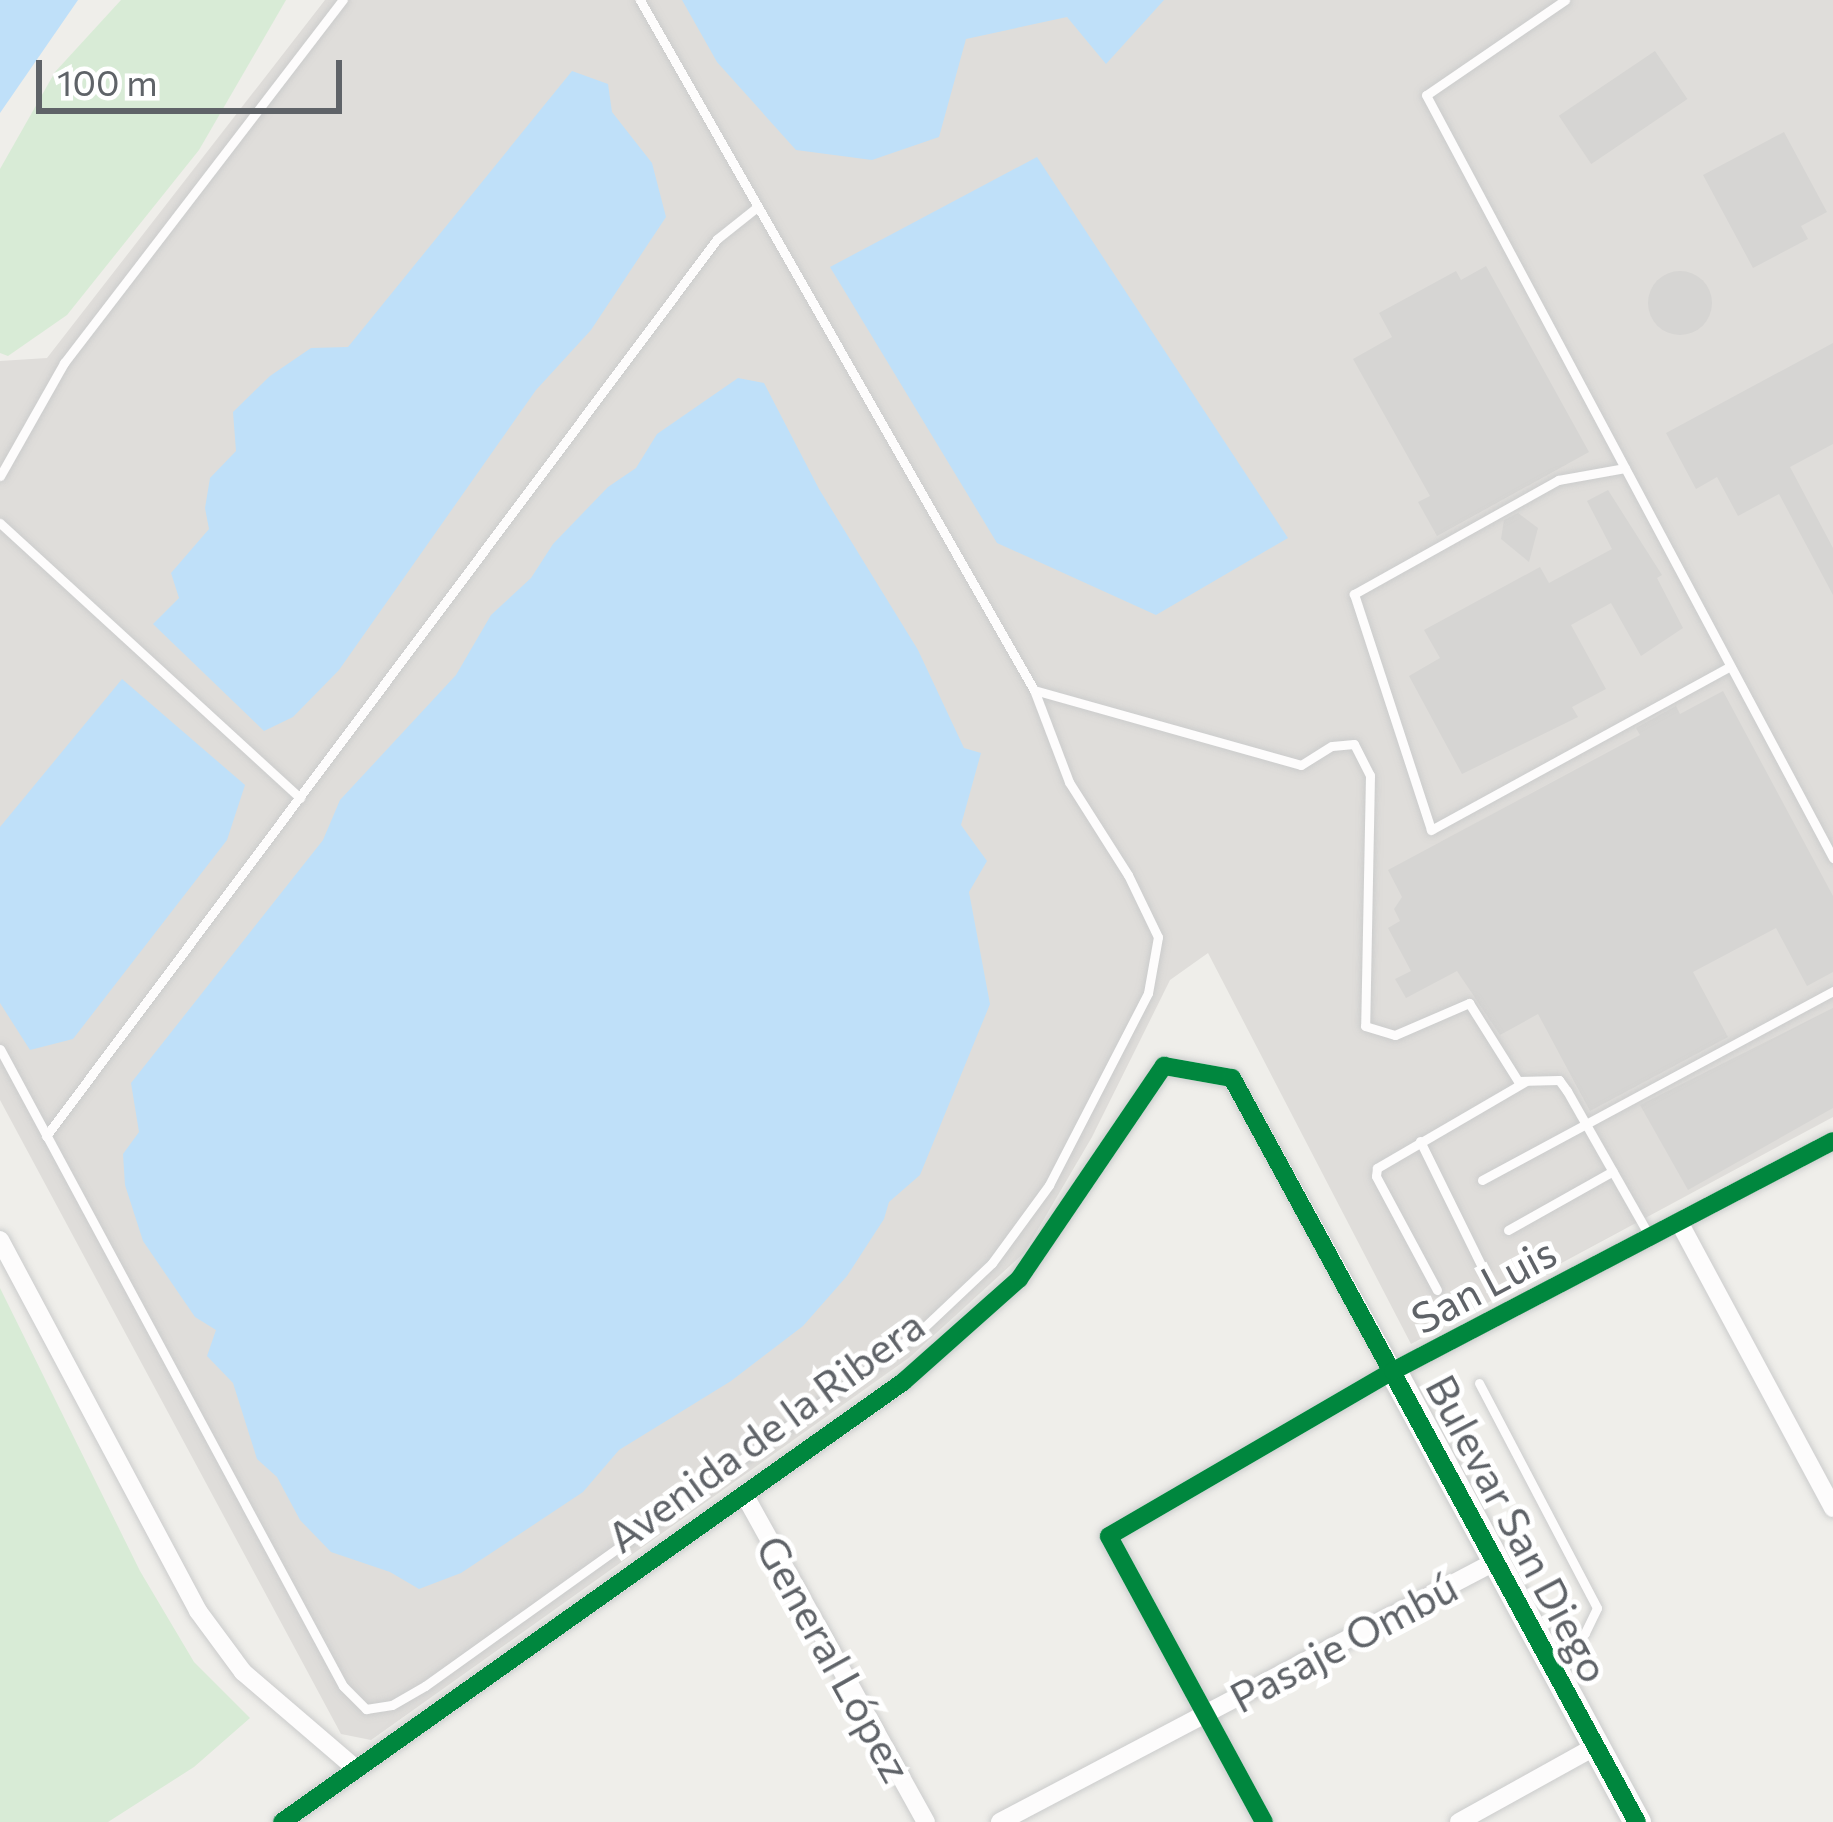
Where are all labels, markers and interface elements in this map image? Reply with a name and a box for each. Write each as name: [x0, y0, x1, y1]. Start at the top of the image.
scale bar: [42, 36, 348, 110]
text: 100 m: [57, 59, 158, 103]
street label: San Luis: [1402, 1225, 1564, 1343]
street label: Avenida de la Ribera: [597, 1298, 933, 1562]
street label: Bulevar San Diego: [1417, 1366, 1621, 1690]
street label: General López: [747, 1526, 923, 1790]
street label: Pasaje Ombú: [1221, 1560, 1465, 1722]

